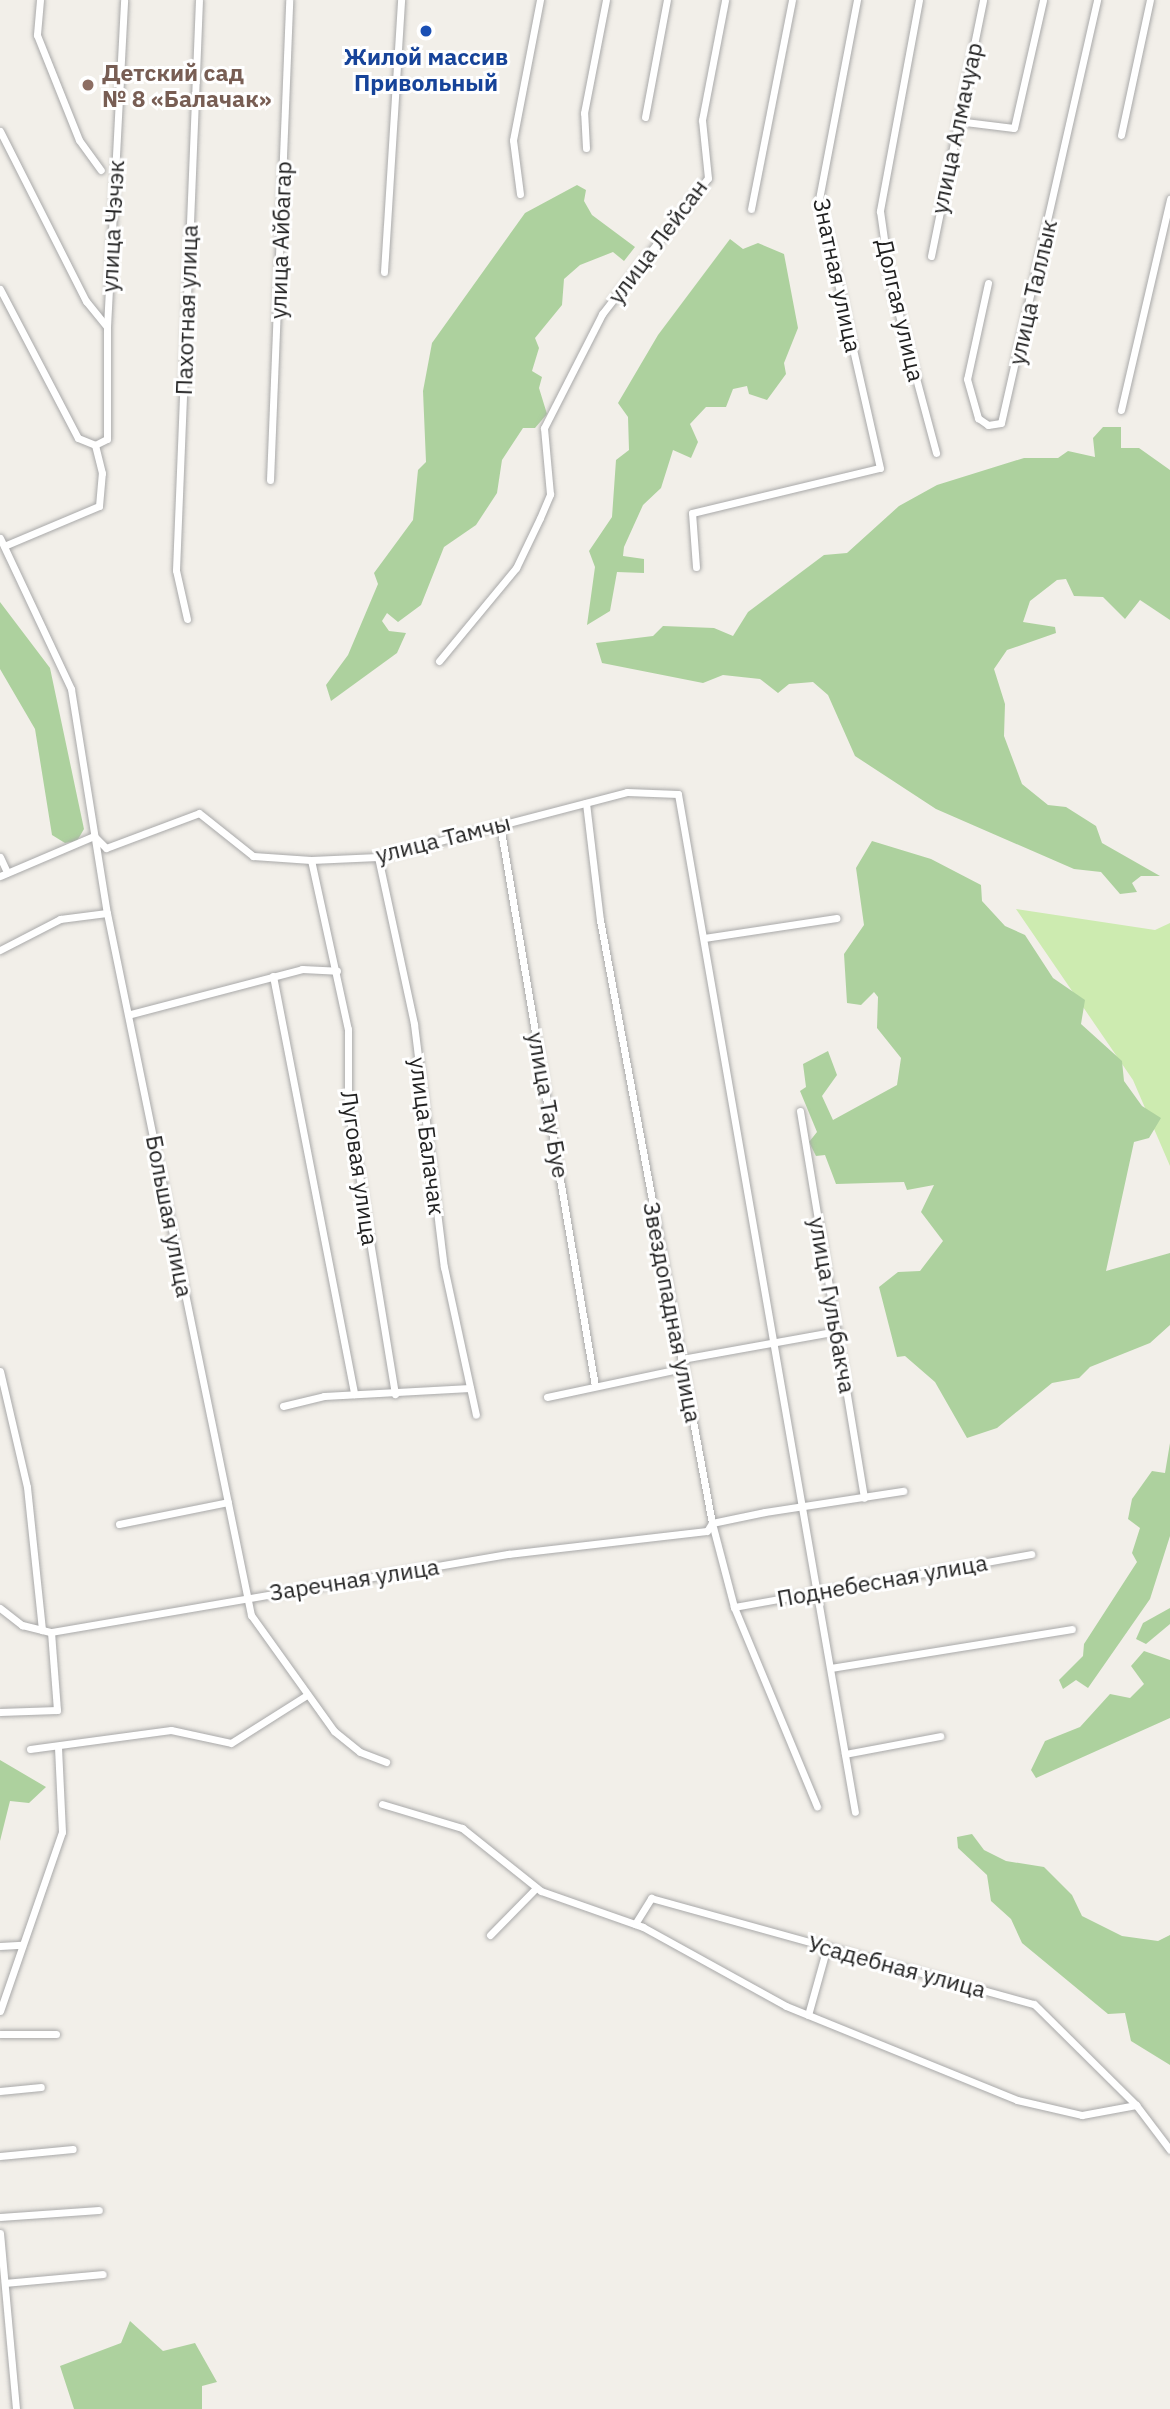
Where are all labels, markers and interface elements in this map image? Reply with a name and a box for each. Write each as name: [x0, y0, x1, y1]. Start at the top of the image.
marker: Жилой массив Привольный: [418, 23, 434, 39]
street label: улица Алмачуар: [924, 40, 988, 216]
place label: Жилой массив Привольный: [344, 42, 508, 96]
place label: Детский сад № 8 «Балачак»: [102, 58, 272, 112]
marker: Детский сад № 8 «Балачак»: [80, 77, 96, 93]
street label: улица Чэчэк: [95, 159, 129, 293]
street label: улица Айбагар: [263, 161, 297, 319]
street label: улица Лейсан: [601, 173, 713, 309]
street label: Знатная улица: [808, 195, 868, 355]
street label: улица Таллык: [1002, 217, 1062, 367]
street label: Пахотная улица: [169, 224, 203, 396]
street label: Долгая улица: [871, 236, 931, 384]
street label: улица Тамчы: [373, 808, 513, 868]
street label: улица Тау Буе: [523, 1030, 575, 1180]
street label: улица Балачак: [405, 1056, 451, 1216]
street label: Луговая улица: [335, 1089, 385, 1247]
street label: Большая улица: [141, 1133, 199, 1299]
street label: Звездопадная улица: [638, 1199, 708, 1425]
street label: улица Гульбакча: [804, 1215, 862, 1395]
street label: Поднебесная улица: [775, 1548, 989, 1612]
street label: Заречная улица: [267, 1552, 441, 1606]
street label: Усадебная улица: [805, 1929, 989, 2003]

